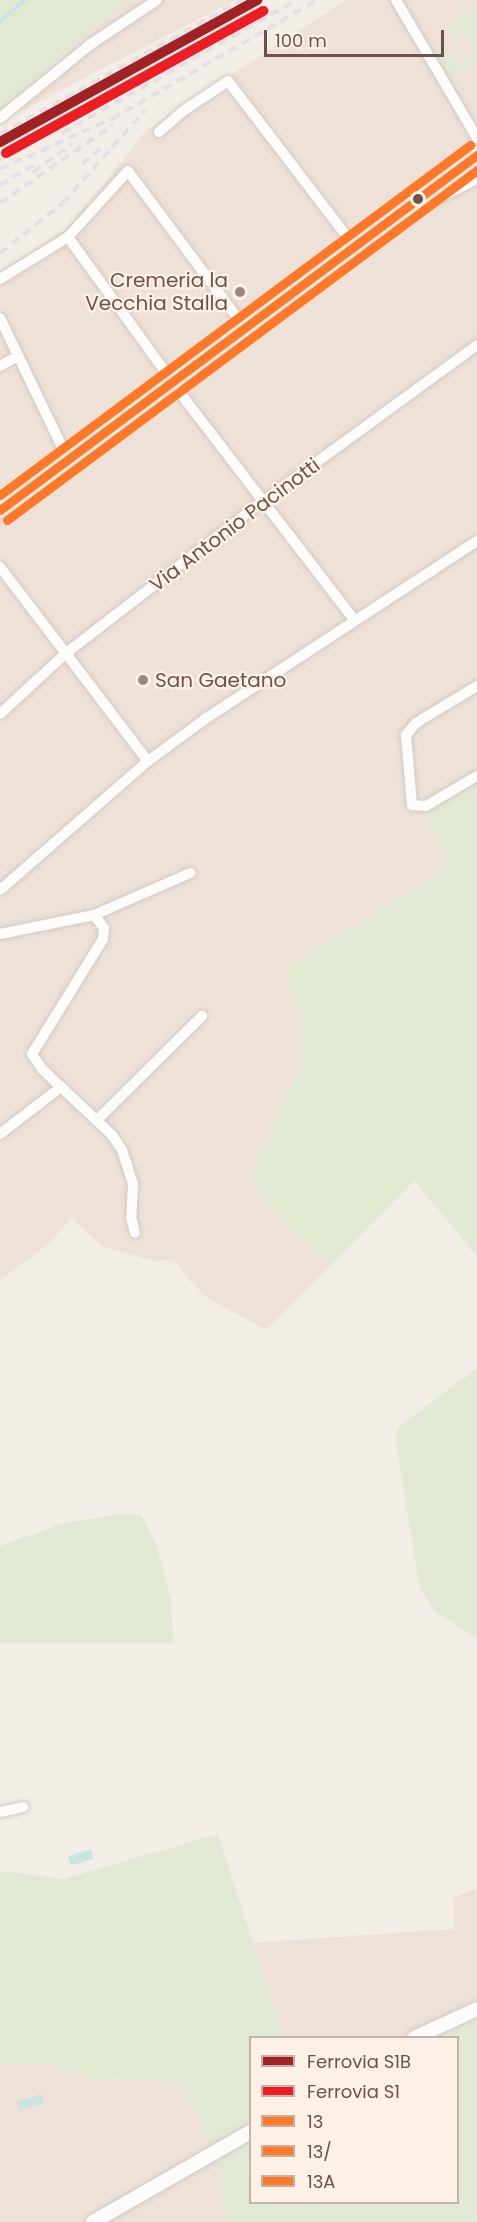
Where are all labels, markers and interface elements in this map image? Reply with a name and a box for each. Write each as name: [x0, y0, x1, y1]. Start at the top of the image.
scale bar: [267, 18, 447, 56]
text: 100 m: [275, 28, 327, 53]
unlabelled marker: [412, 193, 424, 205]
place label: Cremeria la Vecchia Stalla: [85, 268, 228, 315]
marker: Cremeria la Vecchia Stalla: [233, 285, 247, 299]
street label: Via Antonio Pacinotti: [145, 453, 325, 597]
place label: San Gaetano: [155, 668, 286, 692]
marker: San Gaetano: [136, 673, 150, 687]
legend: [249, 2036, 459, 2204]
text: Ferrovia S1B: [307, 2049, 411, 2074]
text: Ferrovia S1: [307, 2079, 400, 2104]
text: 13: [307, 2109, 323, 2134]
text: 13/: [307, 2139, 332, 2164]
text: 13A: [307, 2169, 336, 2194]

